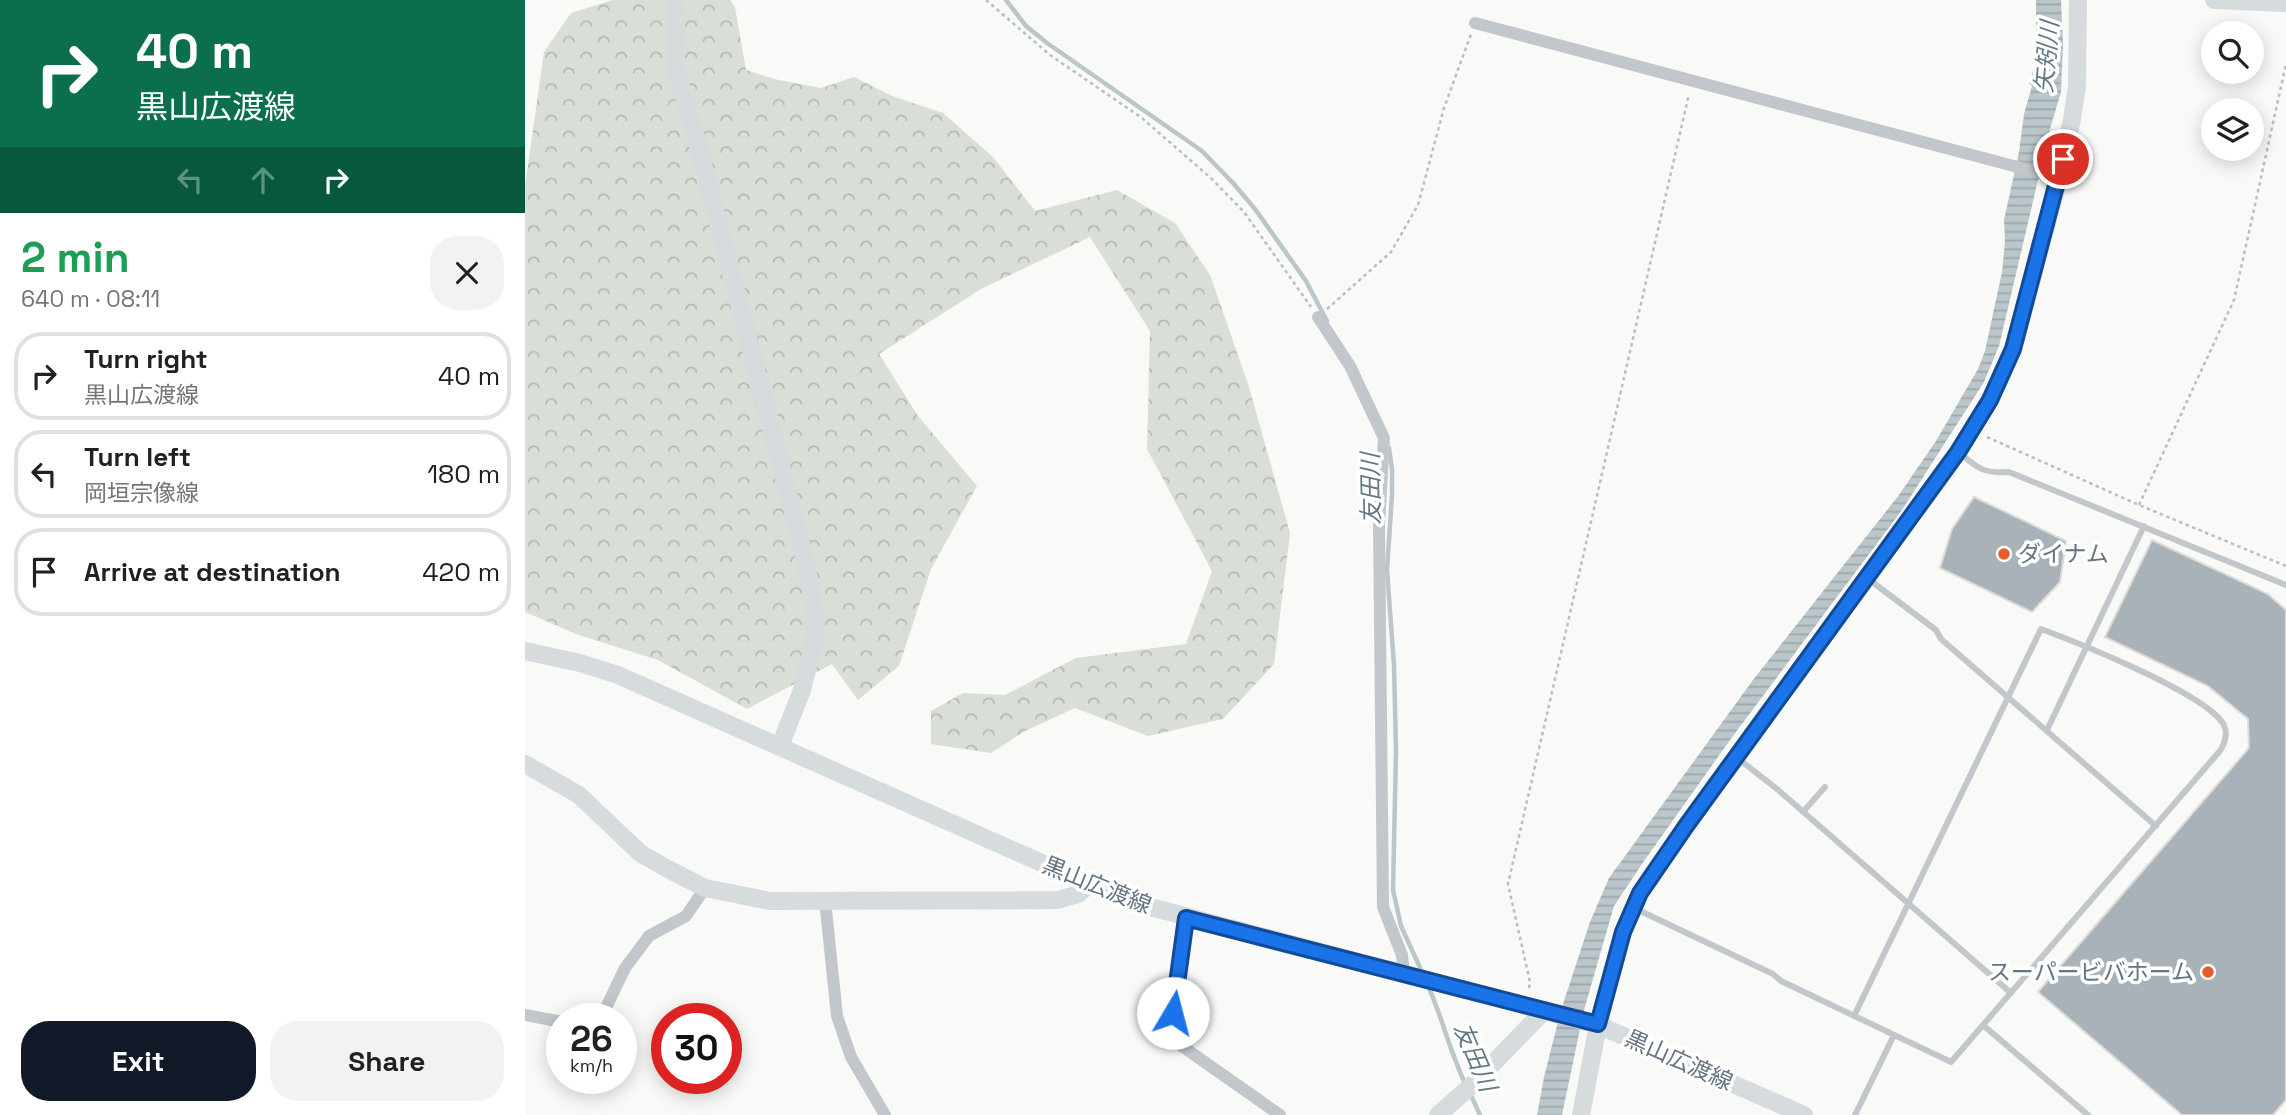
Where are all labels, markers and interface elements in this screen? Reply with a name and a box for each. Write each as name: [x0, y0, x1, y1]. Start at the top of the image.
water label: 矢矧川: [2028, 17, 2065, 94]
text: 40 m: [136, 20, 253, 82]
map controls: [2201, 21, 2264, 161]
button: search: [2201, 21, 2264, 84]
icon: right: [21, 28, 112, 119]
text: 黒山広渡線: [136, 87, 296, 127]
button: layers: [2201, 98, 2264, 161]
pin: [2033, 129, 2093, 189]
icon: arrive: [2044, 140, 2082, 178]
icon: left: [171, 161, 209, 199]
icon: ahead: [244, 161, 282, 199]
icon: right: [317, 161, 355, 199]
text: 2 min: [21, 231, 130, 284]
button: close: [430, 236, 504, 310]
text: 640 m · 08:11: [21, 284, 160, 314]
text: Turn right: [84, 342, 208, 376]
icon: right: [25, 357, 63, 395]
text: 40 m: [438, 359, 500, 393]
text: 黒山広渡線: [84, 380, 199, 410]
text: Turn left: [84, 440, 191, 474]
water label: 友田川: [1354, 450, 1387, 525]
icon: left: [25, 455, 63, 493]
text: 180 m: [427, 457, 500, 491]
text: 岡垣宗像線: [84, 478, 199, 508]
place label: ダイナム: [2018, 539, 2109, 569]
marker: ダイナム: [1996, 546, 2012, 562]
icon: arrive: [25, 553, 63, 591]
text: Arrive at destination: [84, 555, 341, 589]
text: 420 m: [422, 555, 500, 589]
street label: 黒山広渡線: [1038, 850, 1156, 920]
place label: スーパービバホーム: [1988, 957, 2194, 987]
marker: スーパービバホーム: [2200, 964, 2216, 980]
position arrow: [1136, 976, 1210, 1050]
speed limit sign: 30: [651, 1003, 742, 1094]
text: 26: [570, 1017, 613, 1061]
water label: 友田川: [1447, 1018, 1505, 1099]
button: Exit: [21, 1021, 256, 1101]
button: Share: [270, 1021, 504, 1101]
street label: 黒山広渡線: [1620, 1023, 1738, 1097]
text: km/h: [570, 1054, 613, 1077]

